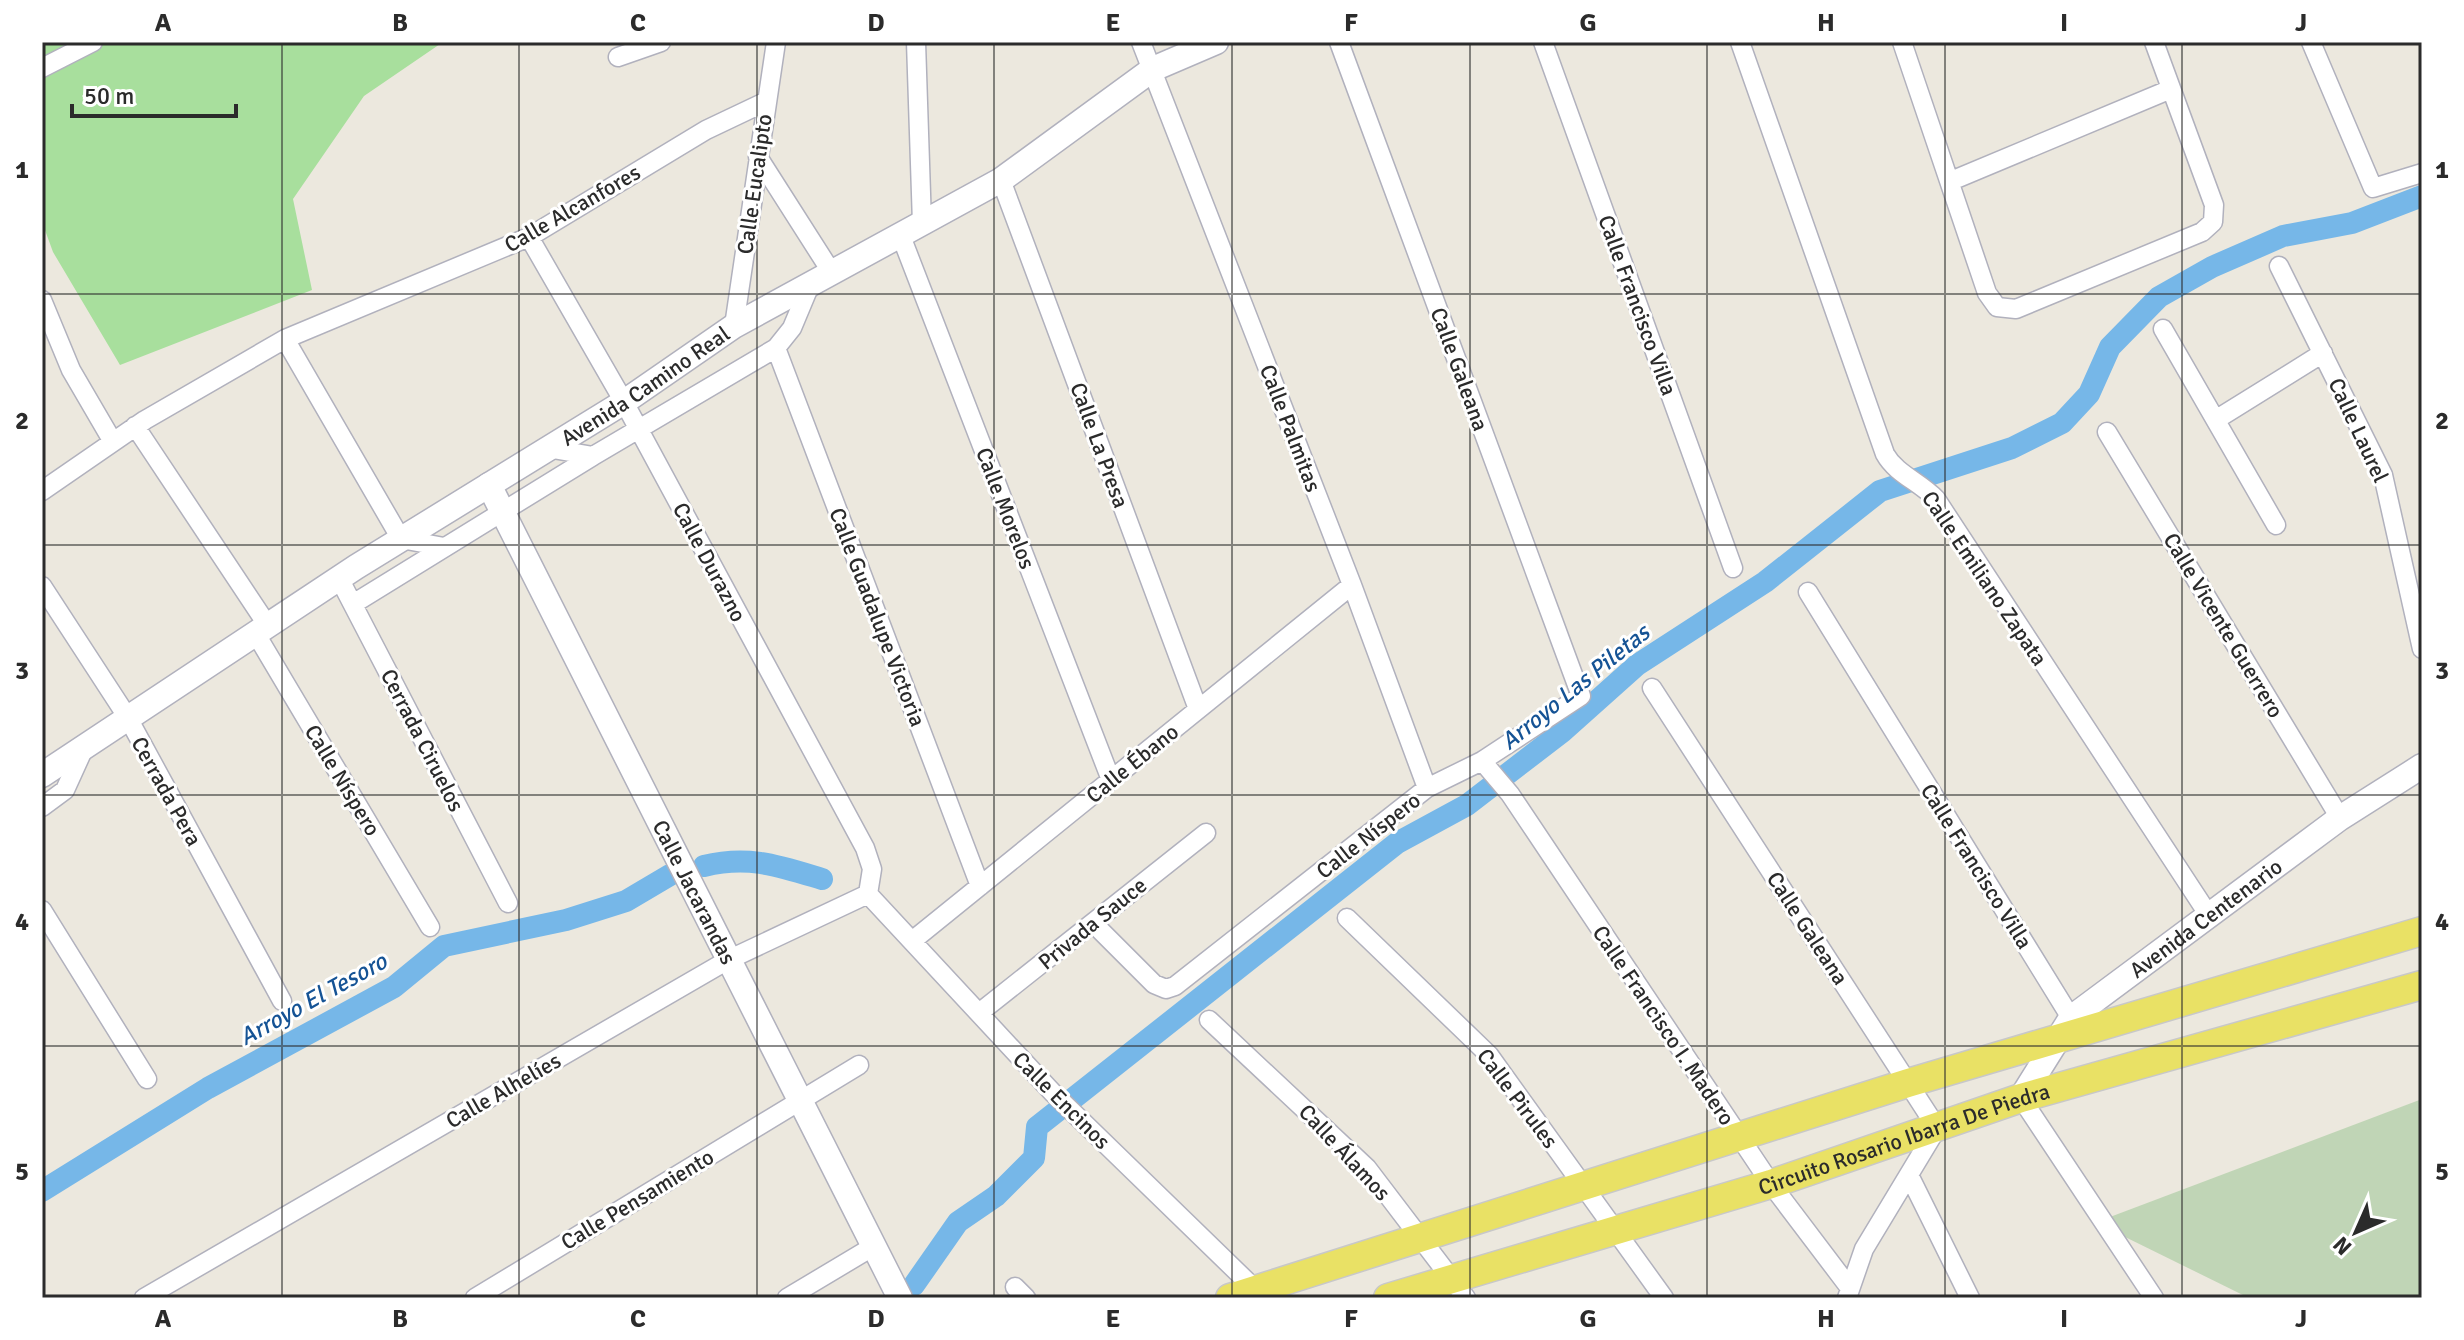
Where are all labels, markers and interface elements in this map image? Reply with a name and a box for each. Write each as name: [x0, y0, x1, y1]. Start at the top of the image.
text: A: [155, 7, 172, 39]
text: B: [392, 7, 408, 39]
text: C: [630, 7, 646, 39]
text: D: [867, 7, 885, 39]
text: E: [1106, 7, 1120, 39]
text: F: [1344, 7, 1358, 39]
text: G: [1579, 7, 1597, 39]
text: H: [1817, 7, 1835, 39]
text: I: [2060, 7, 2068, 39]
text: J: [2295, 7, 2307, 39]
scale bar: [72, 68, 236, 118]
text: 50 m: [84, 81, 134, 111]
street label: Calle Eucalipto: [731, 112, 778, 256]
text: 1: [15, 154, 29, 186]
text: 1: [2435, 154, 2449, 186]
street label: Calle Alcanfores: [499, 159, 645, 258]
street label: Calle Francisco Villa: [1592, 211, 1683, 399]
street label: Calle Galeana: [1425, 304, 1494, 435]
street label: Avenida Camino Real: [556, 320, 735, 452]
street label: Calle Palmitas: [1254, 361, 1327, 496]
street label: Calle Laurel: [2323, 374, 2394, 487]
street label: Calle La Presa: [1064, 379, 1135, 512]
text: 2: [15, 405, 29, 437]
text: 2: [2435, 405, 2449, 437]
street label: Calle Morelos: [970, 444, 1041, 573]
street label: Calle Emiliano Zapata: [1916, 486, 2053, 671]
street label: Calle Durazno: [667, 498, 752, 627]
street label: Calle Guadalupe Victoria: [823, 504, 932, 730]
street label: Calle Vicente Guerrero: [2158, 528, 2289, 723]
water label: Arroyo Las Piletas: [1494, 616, 1657, 756]
text: 3: [15, 655, 29, 687]
text: 3: [2435, 655, 2449, 687]
street label: Cerrada Ciruelos: [375, 664, 470, 816]
street label: Calle Ébano: [1081, 718, 1184, 809]
street label: Calle Níspero: [299, 720, 386, 841]
street label: Cerrada Pera: [125, 732, 208, 851]
street label: Calle Francisco Villa: [1915, 779, 2038, 954]
street label: Calle Níspero: [1311, 786, 1426, 884]
street label: Calle Jacarandas: [647, 816, 742, 969]
street label: Avenida Centenario: [2124, 853, 2287, 984]
street label: Calle Galeana: [1761, 867, 1854, 990]
street label: Privada Sauce: [1033, 871, 1152, 975]
text: 4: [15, 906, 29, 938]
text: 4: [2435, 906, 2449, 938]
street label: Calle Francisco I. Madero: [1587, 920, 1741, 1130]
water label: Arroyo El Tesoro: [234, 945, 393, 1052]
street label: Calle Pirules: [1471, 1043, 1564, 1154]
street label: Calle Encinos: [1007, 1046, 1116, 1155]
street label: Calle Alhelíes: [441, 1047, 566, 1134]
street label: Circuito Rosario Ibarra De Piedra: [1755, 1078, 2053, 1201]
street label: Calle Álamos: [1293, 1098, 1396, 1206]
street label: Calle Pensamiento: [556, 1143, 719, 1256]
text: 5: [15, 1156, 29, 1188]
text: 5: [2435, 1156, 2449, 1188]
north arrow: [2316, 1192, 2396, 1272]
text: N: [2327, 1231, 2357, 1261]
text: A: [155, 1303, 172, 1335]
text: B: [392, 1303, 408, 1335]
text: C: [630, 1303, 646, 1335]
text: D: [867, 1303, 885, 1335]
text: E: [1106, 1303, 1120, 1335]
text: F: [1344, 1303, 1358, 1335]
text: G: [1579, 1303, 1597, 1335]
text: H: [1817, 1303, 1835, 1335]
text: I: [2060, 1303, 2068, 1335]
text: J: [2295, 1303, 2307, 1335]

